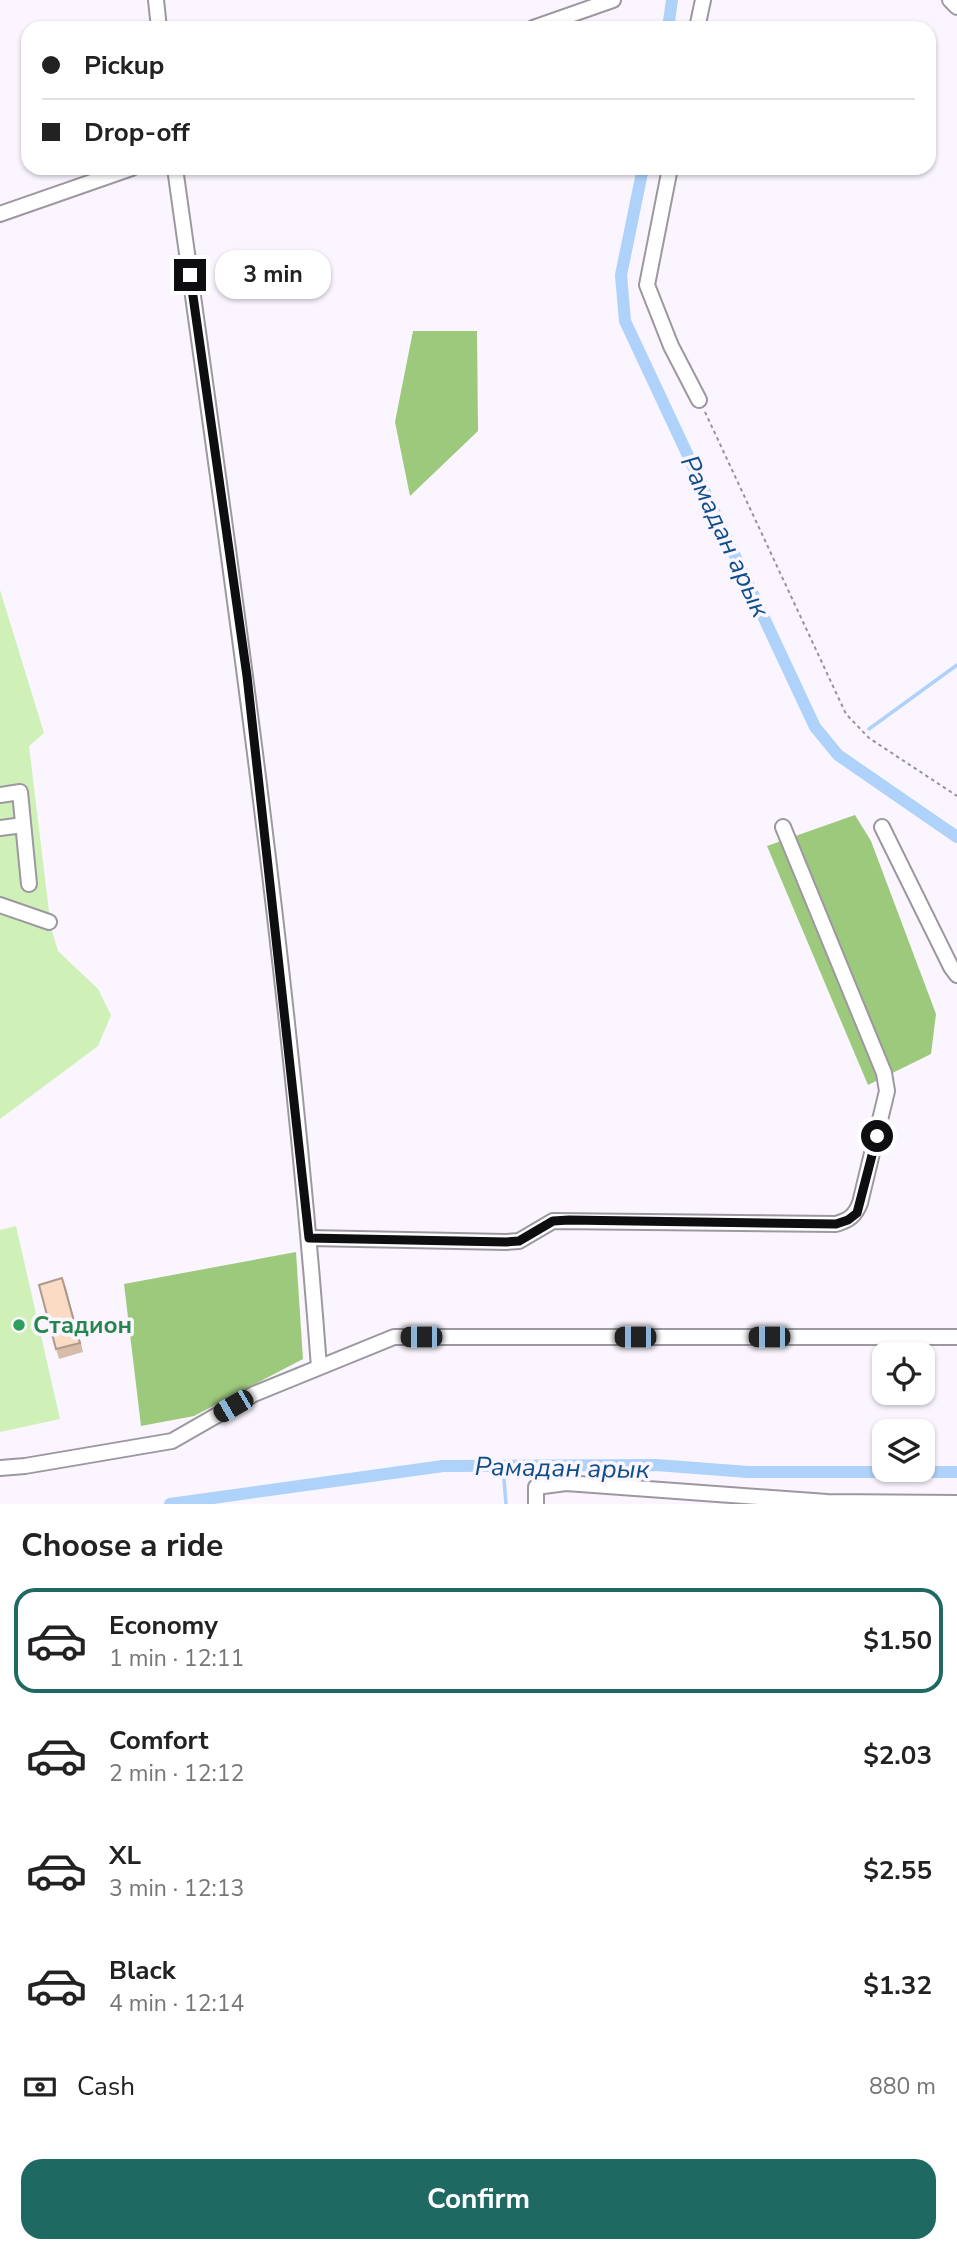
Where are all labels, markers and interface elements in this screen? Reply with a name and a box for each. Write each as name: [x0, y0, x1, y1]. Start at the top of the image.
text: Pickup: [84, 48, 164, 83]
text: Drop-off: [84, 115, 190, 150]
callout: 3 min: [214, 250, 330, 300]
route end: [174, 259, 206, 291]
text: 3 min: [243, 259, 303, 290]
water label: Рамадан арык: [672, 449, 778, 624]
route start: [861, 1120, 893, 1152]
place label: Стадион: [33, 1309, 132, 1341]
marker: Стадион: [11, 1317, 27, 1333]
car: [401, 1327, 443, 1348]
car: [615, 1327, 657, 1348]
car: [749, 1327, 791, 1348]
map controls: [872, 1342, 935, 1482]
button: locate: [872, 1342, 935, 1405]
car: [210, 1386, 257, 1426]
button: layers: [872, 1419, 935, 1482]
water label: Рамадан арык: [474, 1449, 651, 1487]
text: Choose a ride: [21, 1524, 223, 1567]
text: Economy: [109, 1608, 218, 1643]
icon: car: [25, 1609, 88, 1672]
text: $1.50: [863, 1623, 932, 1658]
text: 1 min · 12:11: [109, 1643, 244, 1674]
text: Comfort: [109, 1723, 209, 1758]
icon: car: [25, 1724, 88, 1787]
text: $2.03: [863, 1738, 932, 1773]
text: 2 min · 12:12: [109, 1758, 244, 1789]
text: XL: [109, 1838, 141, 1873]
icon: car: [25, 1839, 88, 1902]
text: $2.55: [863, 1853, 932, 1888]
text: 3 min · 12:13: [109, 1873, 244, 1904]
text: Black: [109, 1953, 176, 1988]
icon: car: [25, 1954, 88, 2017]
text: $1.32: [863, 1968, 932, 2003]
text: 4 min · 12:14: [109, 1988, 244, 2019]
icon: cash: [21, 2068, 59, 2106]
text: Cash: [77, 2069, 135, 2104]
text: 880 m: [869, 2071, 936, 2102]
button: Confirm: [21, 2159, 936, 2239]

